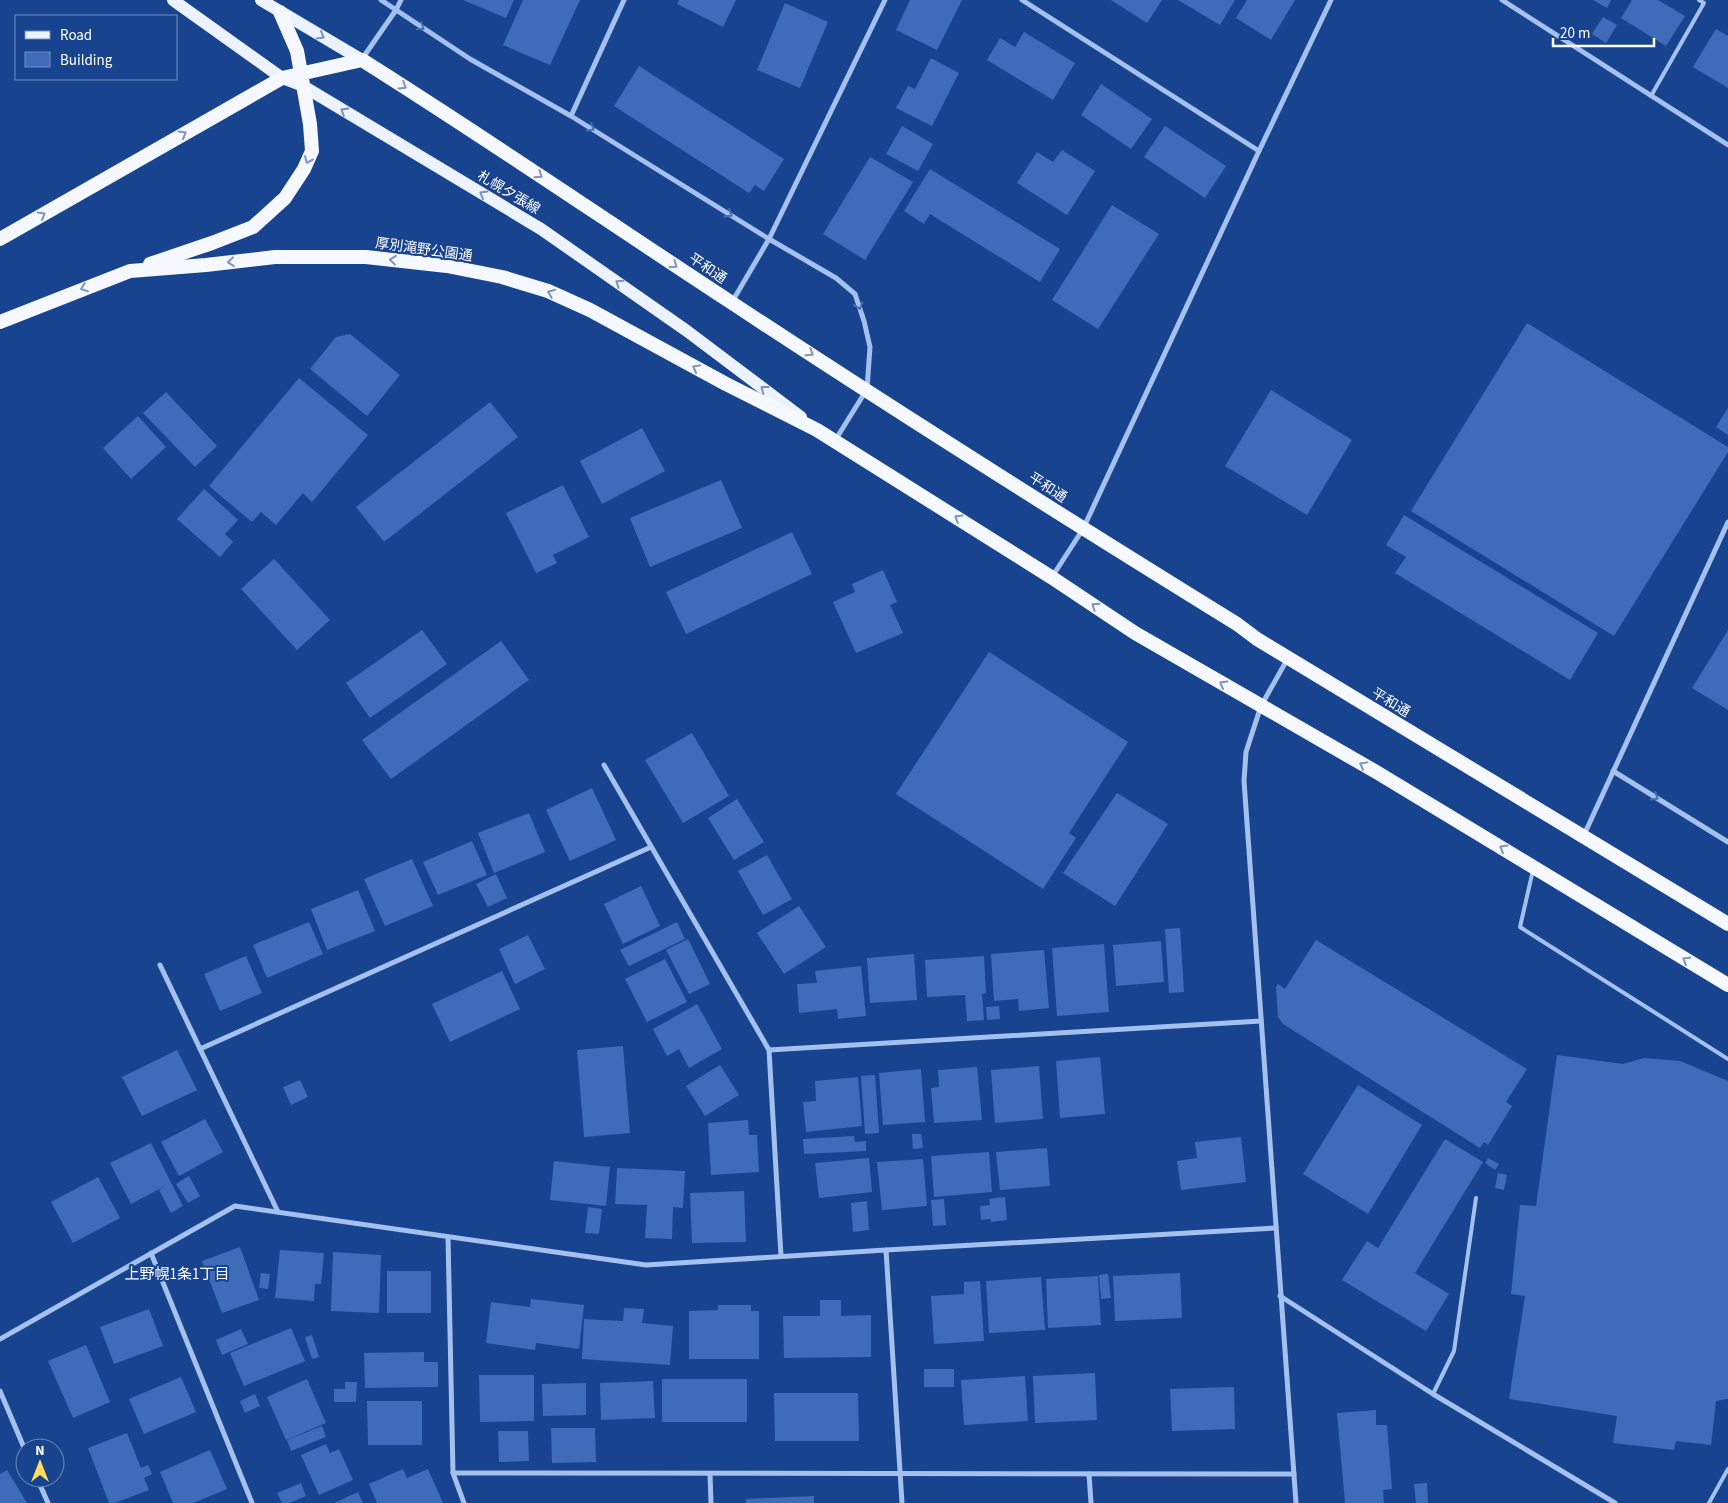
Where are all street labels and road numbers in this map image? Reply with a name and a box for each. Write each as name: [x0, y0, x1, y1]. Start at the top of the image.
street label: 札幌夕張線: [473, 166, 544, 219]
street label: 厚別滝野公園通: [374, 233, 474, 267]
street label: 平和通: [684, 249, 730, 289]
street label: 平和通: [1024, 468, 1071, 508]
street label: 平和通: [1367, 683, 1414, 722]

